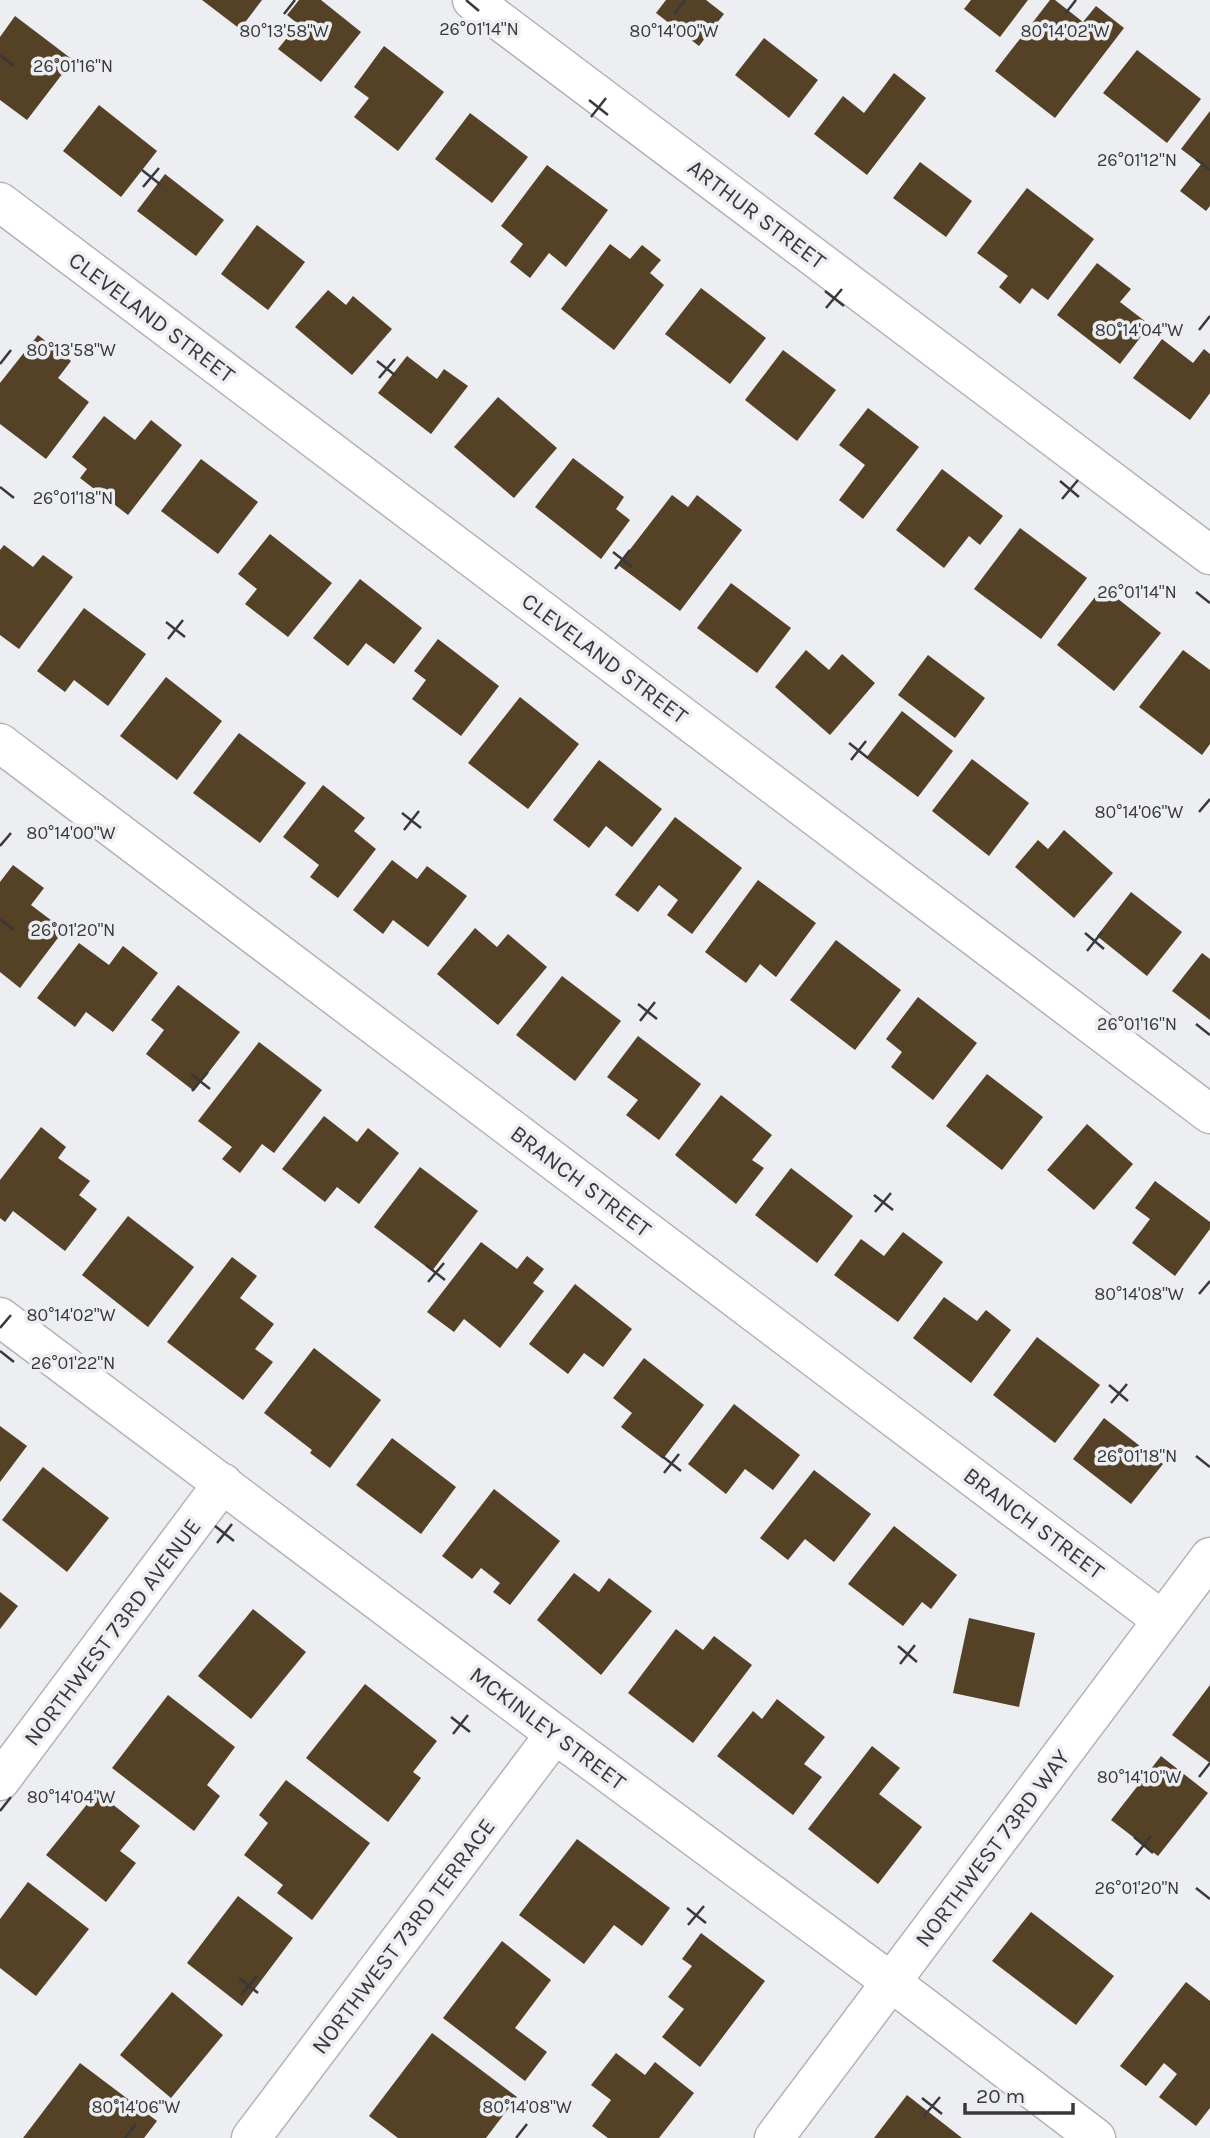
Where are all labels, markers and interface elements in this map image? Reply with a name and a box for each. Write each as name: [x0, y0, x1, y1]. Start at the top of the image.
text: 26°01'14"N: [439, 18, 519, 40]
text: 80°13'58"W: [239, 20, 329, 42]
text: 80°14'00"W: [629, 20, 719, 42]
text: 80°14'02"W: [1020, 20, 1110, 42]
text: 26°01'16"N: [33, 55, 113, 77]
text: 26°01'12"N: [1097, 149, 1177, 171]
street label: ARTHUR STREET: [682, 154, 831, 275]
street label: CLEVELAND STREET: [63, 246, 240, 389]
text: 80°14'04"W: [1095, 319, 1183, 341]
text: 80°13'58"W: [26, 339, 116, 361]
text: 26°01'18"N: [33, 487, 113, 509]
text: 26°01'14"N: [1097, 581, 1177, 603]
street label: CLEVELAND STREET: [516, 587, 693, 730]
text: 80°14'06"W: [1095, 801, 1183, 823]
text: 80°14'00"W: [26, 822, 116, 844]
text: 26°01'20"N: [31, 919, 115, 941]
text: 26°01'16"N: [1097, 1013, 1177, 1035]
street label: BRANCH STREET: [505, 1120, 657, 1243]
text: 80°14'08"W: [1094, 1283, 1184, 1305]
text: 80°14'02"W: [26, 1304, 116, 1326]
text: 26°01'22"N: [31, 1352, 115, 1374]
text: 26°01'18"N: [1097, 1445, 1177, 1467]
street label: BRANCH STREET: [958, 1462, 1110, 1585]
street label: NORTHWEST 73RD AVENUE: [18, 1514, 207, 1751]
street label: MCKINLEY STREET: [464, 1661, 631, 1796]
street label: NORTHWEST 73RD WAY: [909, 1744, 1076, 1952]
text: 80°14'10"W: [1097, 1766, 1181, 1788]
text: 80°14'04"W: [27, 1786, 115, 1808]
street label: NORTHWEST 73RD TERRACE: [306, 1813, 501, 2059]
text: 26°01'20"N: [1095, 1877, 1179, 1899]
scale bar: [965, 2072, 1074, 2116]
text: 20 m: [976, 2084, 1025, 2108]
text: 80°14'06"W: [92, 2096, 180, 2118]
text: 80°14'08"W: [482, 2096, 572, 2118]

